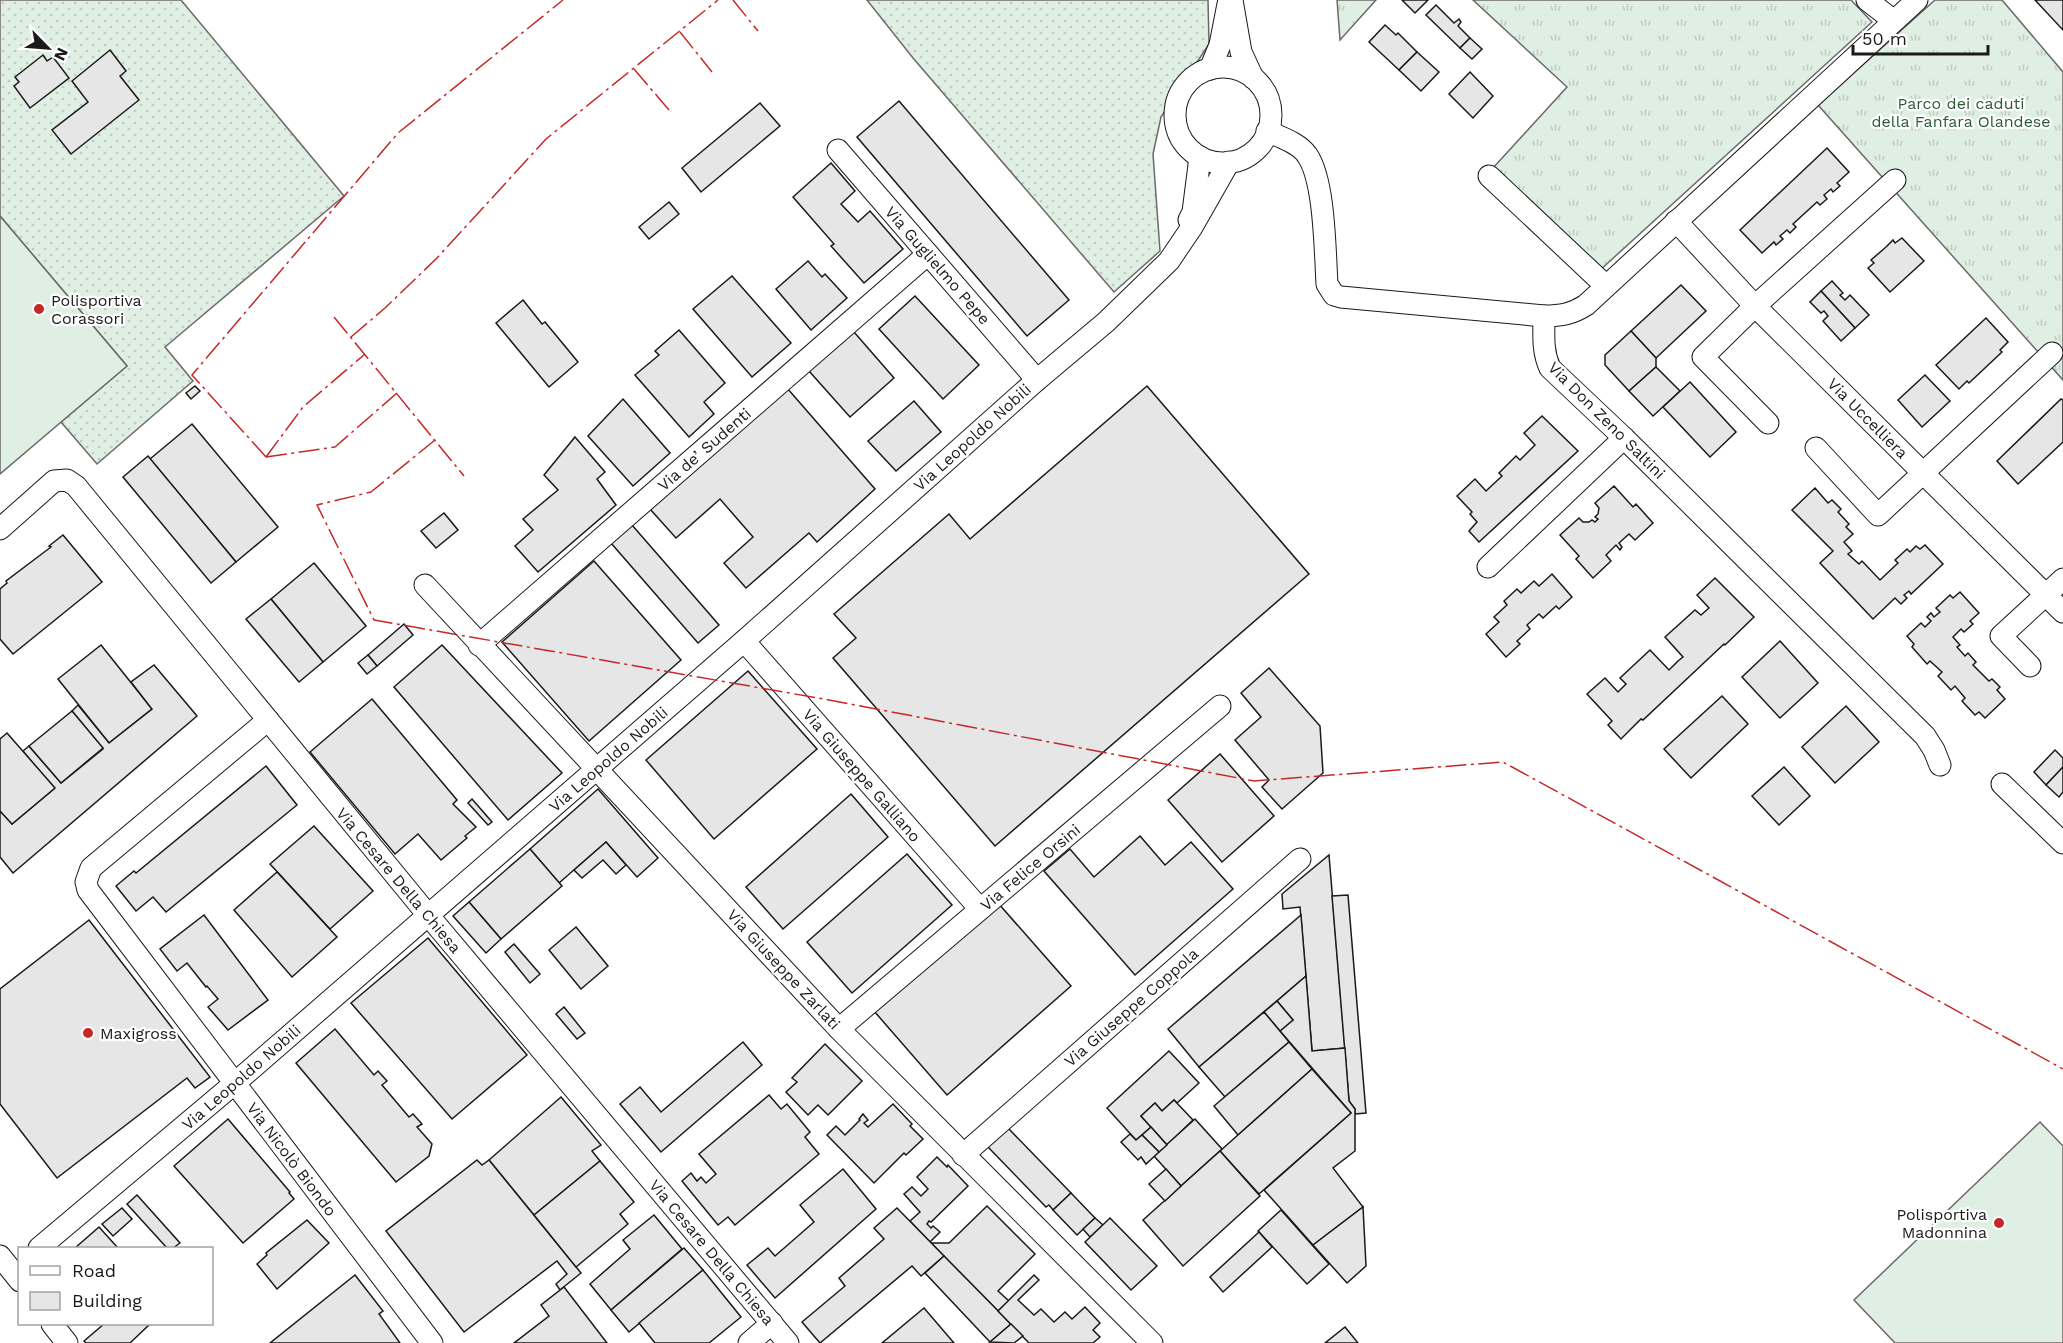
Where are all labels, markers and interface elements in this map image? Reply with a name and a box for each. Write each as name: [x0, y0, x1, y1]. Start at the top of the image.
north arrow: [18, 18, 78, 78]
scale bar: [1853, 18, 1988, 56]
text: 50 m: [1862, 28, 1907, 49]
text: N: [50, 45, 72, 64]
park label: Parco dei caduti della Fanfara Olandese: [1871, 94, 2051, 131]
street label: Via Guglielmo Pepe: [881, 202, 994, 328]
place label: Polisportiva Corassori: [51, 291, 142, 328]
marker: Polisportiva Corassori: [32, 302, 46, 316]
street label: Via Don Zeno Saltini: [1544, 358, 1669, 483]
street label: Via Uccelliera: [1824, 374, 1912, 462]
street label: Via Leopoldo Nobili: [910, 380, 1035, 495]
street label: Via de’ Sudenti: [654, 404, 755, 495]
street label: Via Leopoldo Nobili: [545, 703, 672, 816]
street label: Via Giuseppe Galliano: [799, 705, 925, 846]
street label: Via Cesare Della Chiesa: [332, 804, 465, 957]
street label: Via Felice Orsini: [976, 820, 1084, 915]
street label: Via Giuseppe Zarlati: [723, 905, 844, 1033]
street label: Via Giuseppe Coppola: [1061, 944, 1202, 1071]
street label: Via Leopoldo Nobili: [178, 1021, 305, 1134]
place label: Maxigross: [100, 1024, 177, 1043]
marker: Maxigross: [81, 1026, 95, 1040]
street label: Via Nicolò Biondo: [243, 1099, 340, 1220]
street label: Via Cesare Della Chiesa: [645, 1176, 778, 1329]
place label: Polisportiva Madonnina: [1896, 1205, 1987, 1242]
marker: Polisportiva Madonnina: [1992, 1216, 2006, 1230]
legend: [18, 1247, 213, 1325]
text: Road: [72, 1260, 116, 1281]
text: Building: [72, 1290, 142, 1311]

